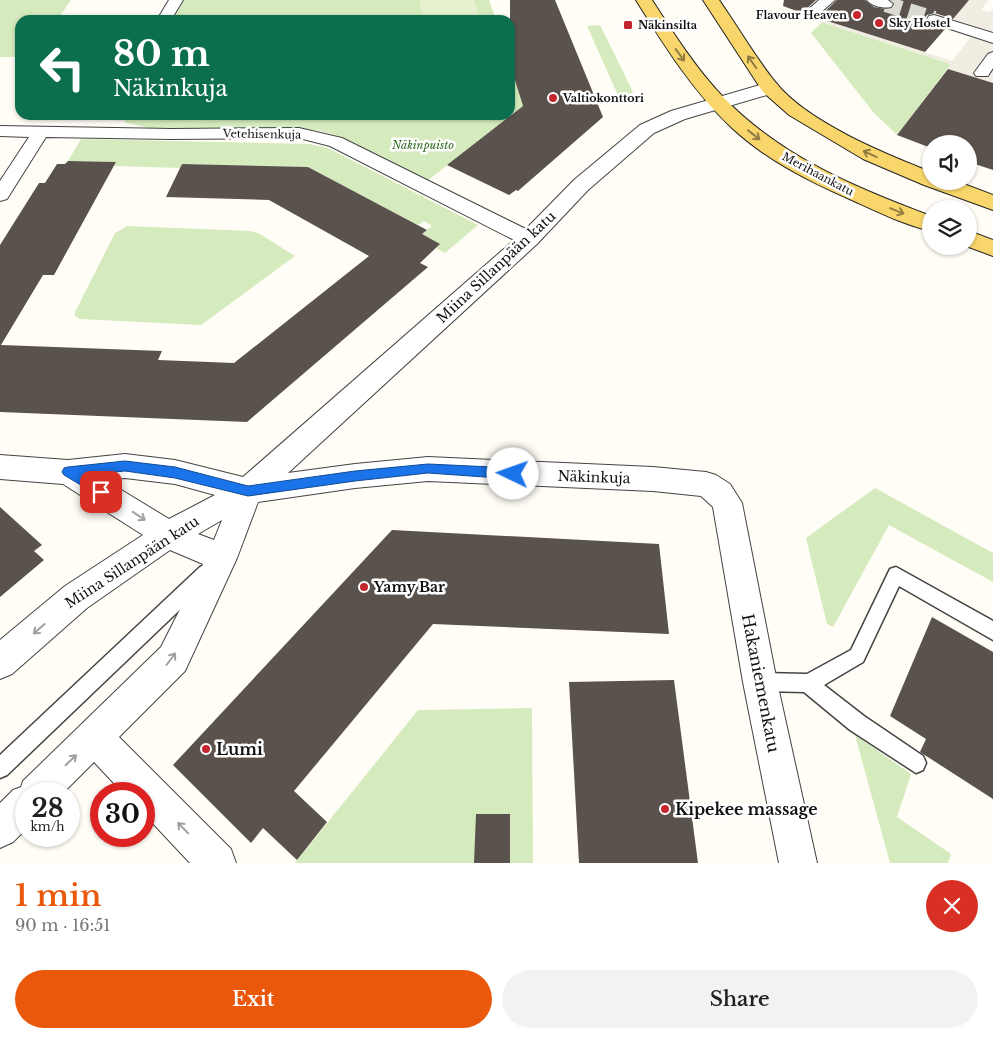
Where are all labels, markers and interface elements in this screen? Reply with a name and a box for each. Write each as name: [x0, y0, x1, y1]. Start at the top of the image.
place label: Flavour Heaven: [756, 8, 847, 22]
marker: Flavour Heaven: [851, 9, 863, 21]
place label: Sky Hostel: [889, 16, 950, 30]
marker: Sky Hostel: [873, 17, 885, 29]
place label: Näkinsilta: [638, 18, 698, 32]
marker: Näkinsilta: [622, 19, 634, 31]
text: 80 m: [113, 32, 210, 75]
icon: left: [30, 35, 95, 100]
one-way arrow: [675, 48, 685, 62]
one-way arrow: [747, 55, 757, 69]
text: Näkinkuja: [113, 75, 228, 102]
place label: Valtiokonttori: [562, 91, 644, 105]
marker: Valtiokonttori: [547, 92, 559, 104]
street label: Vetehisenkuja: [222, 126, 302, 142]
one-way arrow: [747, 129, 760, 140]
map controls: [922, 135, 977, 255]
button: sound: [922, 135, 977, 190]
park label: Näkinpuisto: [391, 138, 454, 152]
street label: Merihaankatu: [780, 149, 857, 199]
one-way arrow: [863, 149, 878, 159]
button: layers: [922, 200, 977, 255]
street label: Miina Sillanpään katu: [433, 207, 560, 327]
one-way arrow: [889, 207, 904, 216]
position arrow: [486, 447, 538, 499]
street label: Näkinkuja: [557, 467, 631, 487]
pin: [80, 471, 122, 513]
icon: arrive: [87, 478, 115, 506]
one-way arrow: [132, 511, 146, 522]
street label: Miina Sillanpään katu: [62, 512, 203, 612]
place label: Yamy Bar: [373, 578, 445, 596]
marker: Yamy Bar: [358, 581, 370, 593]
street label: Hakaniemenkatu: [738, 612, 784, 754]
one-way arrow: [32, 623, 45, 634]
one-way arrow: [166, 653, 177, 666]
place label: Lumi: [216, 739, 263, 759]
marker: Lumi: [200, 743, 212, 755]
one-way arrow: [65, 754, 77, 766]
speed limit sign: 30: [90, 782, 155, 847]
text: 28: [31, 793, 64, 824]
place label: Kipekee massage: [675, 799, 818, 819]
marker: Kipekee massage: [659, 803, 671, 815]
text: km/h: [30, 819, 65, 834]
one-way arrow: [177, 822, 189, 834]
text: 1 min: [15, 877, 101, 914]
button: close: [926, 880, 978, 932]
text: 90 m · 16:51: [15, 915, 110, 935]
button: Exit: [15, 970, 492, 1028]
button: Share: [502, 970, 978, 1028]

